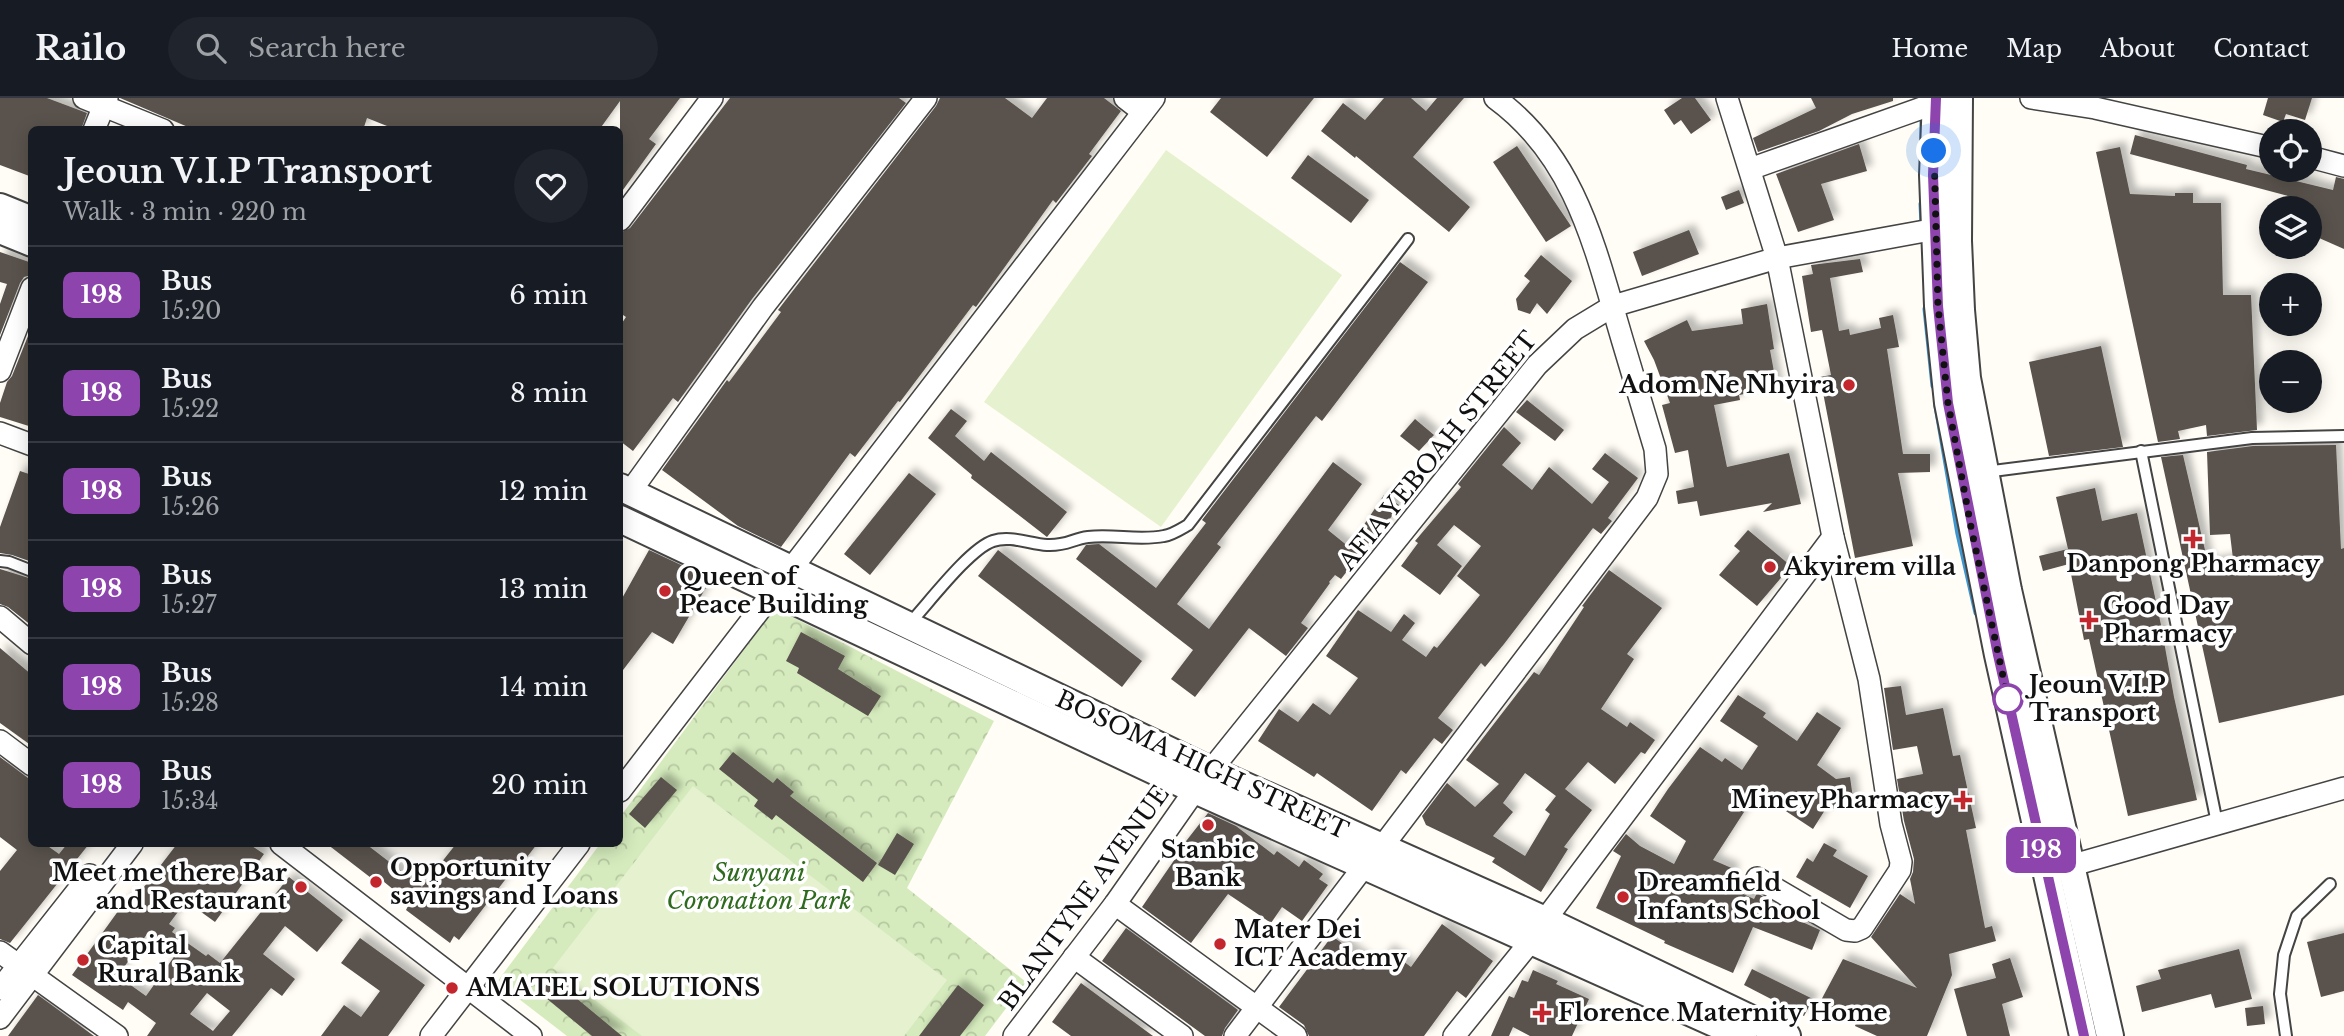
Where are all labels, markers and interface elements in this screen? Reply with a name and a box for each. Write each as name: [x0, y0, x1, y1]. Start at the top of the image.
search box: [168, 17, 658, 80]
text: Railo: [35, 28, 126, 69]
icon: search: [192, 29, 230, 67]
text: Search here: [248, 32, 406, 64]
text: Home: [1892, 34, 1968, 63]
text: Map: [2006, 34, 2062, 63]
text: About: [2100, 34, 2175, 63]
text: Contact: [2213, 34, 2309, 63]
map controls: [2259, 119, 2322, 413]
button: locate: [2259, 119, 2322, 182]
your location: [1916, 133, 1951, 168]
button: heart: [514, 149, 588, 223]
text: Jeoun V.I.P Transport: [63, 151, 432, 192]
button: layers: [2259, 196, 2322, 259]
text: Walk · 3 min · 220 m: [63, 198, 307, 226]
text: Bus: [161, 265, 212, 297]
button: +: [2259, 273, 2322, 336]
text: 6 min: [509, 279, 588, 311]
text: 198: [81, 280, 122, 309]
text: 15:20: [161, 297, 221, 325]
street label: AFIA YEBOAH STREET: [1332, 325, 1543, 577]
button: −: [2259, 350, 2322, 413]
text: Bus: [161, 363, 212, 395]
place label: Adom Ne Nhyira: [1618, 370, 1835, 399]
text: 8 min: [510, 377, 588, 409]
marker: Adom Ne Nhyira: [1841, 377, 1857, 393]
text: 198: [81, 378, 122, 407]
text: 15:22: [161, 395, 219, 423]
text: Bus: [161, 461, 212, 493]
text: 12 min: [498, 475, 588, 507]
text: 198: [81, 476, 122, 505]
text: 15:26: [161, 493, 220, 521]
marker: Danpong Pharmacy: [2185, 531, 2201, 547]
place label: Danpong Pharmacy: [2066, 549, 2320, 578]
place label: Akyirem villa: [1783, 552, 1956, 581]
text: Bus: [161, 559, 212, 591]
marker: Akyirem villa: [1762, 559, 1778, 575]
place label: Queen of Peace Building: [679, 562, 869, 619]
text: 13 min: [498, 573, 588, 605]
text: 198: [81, 574, 122, 603]
marker: Queen of Peace Building: [657, 583, 673, 599]
text: 15:27: [161, 591, 217, 619]
place label: Good Day Pharmacy: [2103, 591, 2233, 648]
marker: Good Day Pharmacy: [2081, 612, 2097, 628]
text: Bus: [161, 657, 212, 689]
place label: Jeoun V.I.P Transport: [2024, 670, 2165, 727]
text: 14 min: [499, 671, 588, 703]
text: 198: [81, 672, 122, 701]
street label: BOSOMA HIGH STREET: [1051, 684, 1353, 845]
marker: Jeoun V.I.P Transport: [1993, 684, 2023, 714]
text: 15:28: [161, 689, 219, 717]
text: Bus: [161, 755, 212, 787]
text: 20 min: [491, 769, 588, 801]
text: 198: [81, 770, 122, 799]
street label: BLANTYNE AVENUE: [992, 780, 1175, 1016]
place label: Miney Pharmacy: [1731, 785, 1949, 814]
text: 15:34: [161, 787, 219, 815]
marker: Miney Pharmacy: [1955, 792, 1971, 808]
marker: Stanbic Bank: [1200, 817, 1216, 833]
line badge: 198: [2001, 827, 2081, 873]
place label: Stanbic Bank: [1161, 835, 1255, 892]
text: 198: [2020, 835, 2062, 864]
place label: Opportunity savings and Loans: [390, 853, 618, 910]
place label: Meet me there Bar and Restaurant: [52, 858, 288, 915]
park label: Sunyani Coronation Park: [666, 858, 852, 915]
place label: Dreamfield Infants School: [1637, 868, 1821, 925]
marker: Opportunity savings and Loans: [368, 874, 384, 890]
marker: Meet me there Bar and Restaurant: [293, 879, 309, 895]
marker: Dreamfield Infants School: [1615, 889, 1631, 905]
place label: Mater Dei ICT Academy: [1234, 915, 1407, 972]
place label: Capital Rural Bank: [97, 931, 241, 988]
marker: Mater Dei ICT Academy: [1212, 936, 1228, 952]
marker: Capital Rural Bank: [75, 952, 91, 968]
place label: AMATEL SOLUTIONS: [465, 973, 760, 1002]
marker: AMATEL SOLUTIONS: [444, 980, 460, 996]
place label: Florence Maternity Home: [1558, 998, 1888, 1027]
marker: Florence Maternity Home: [1532, 1003, 1552, 1023]

